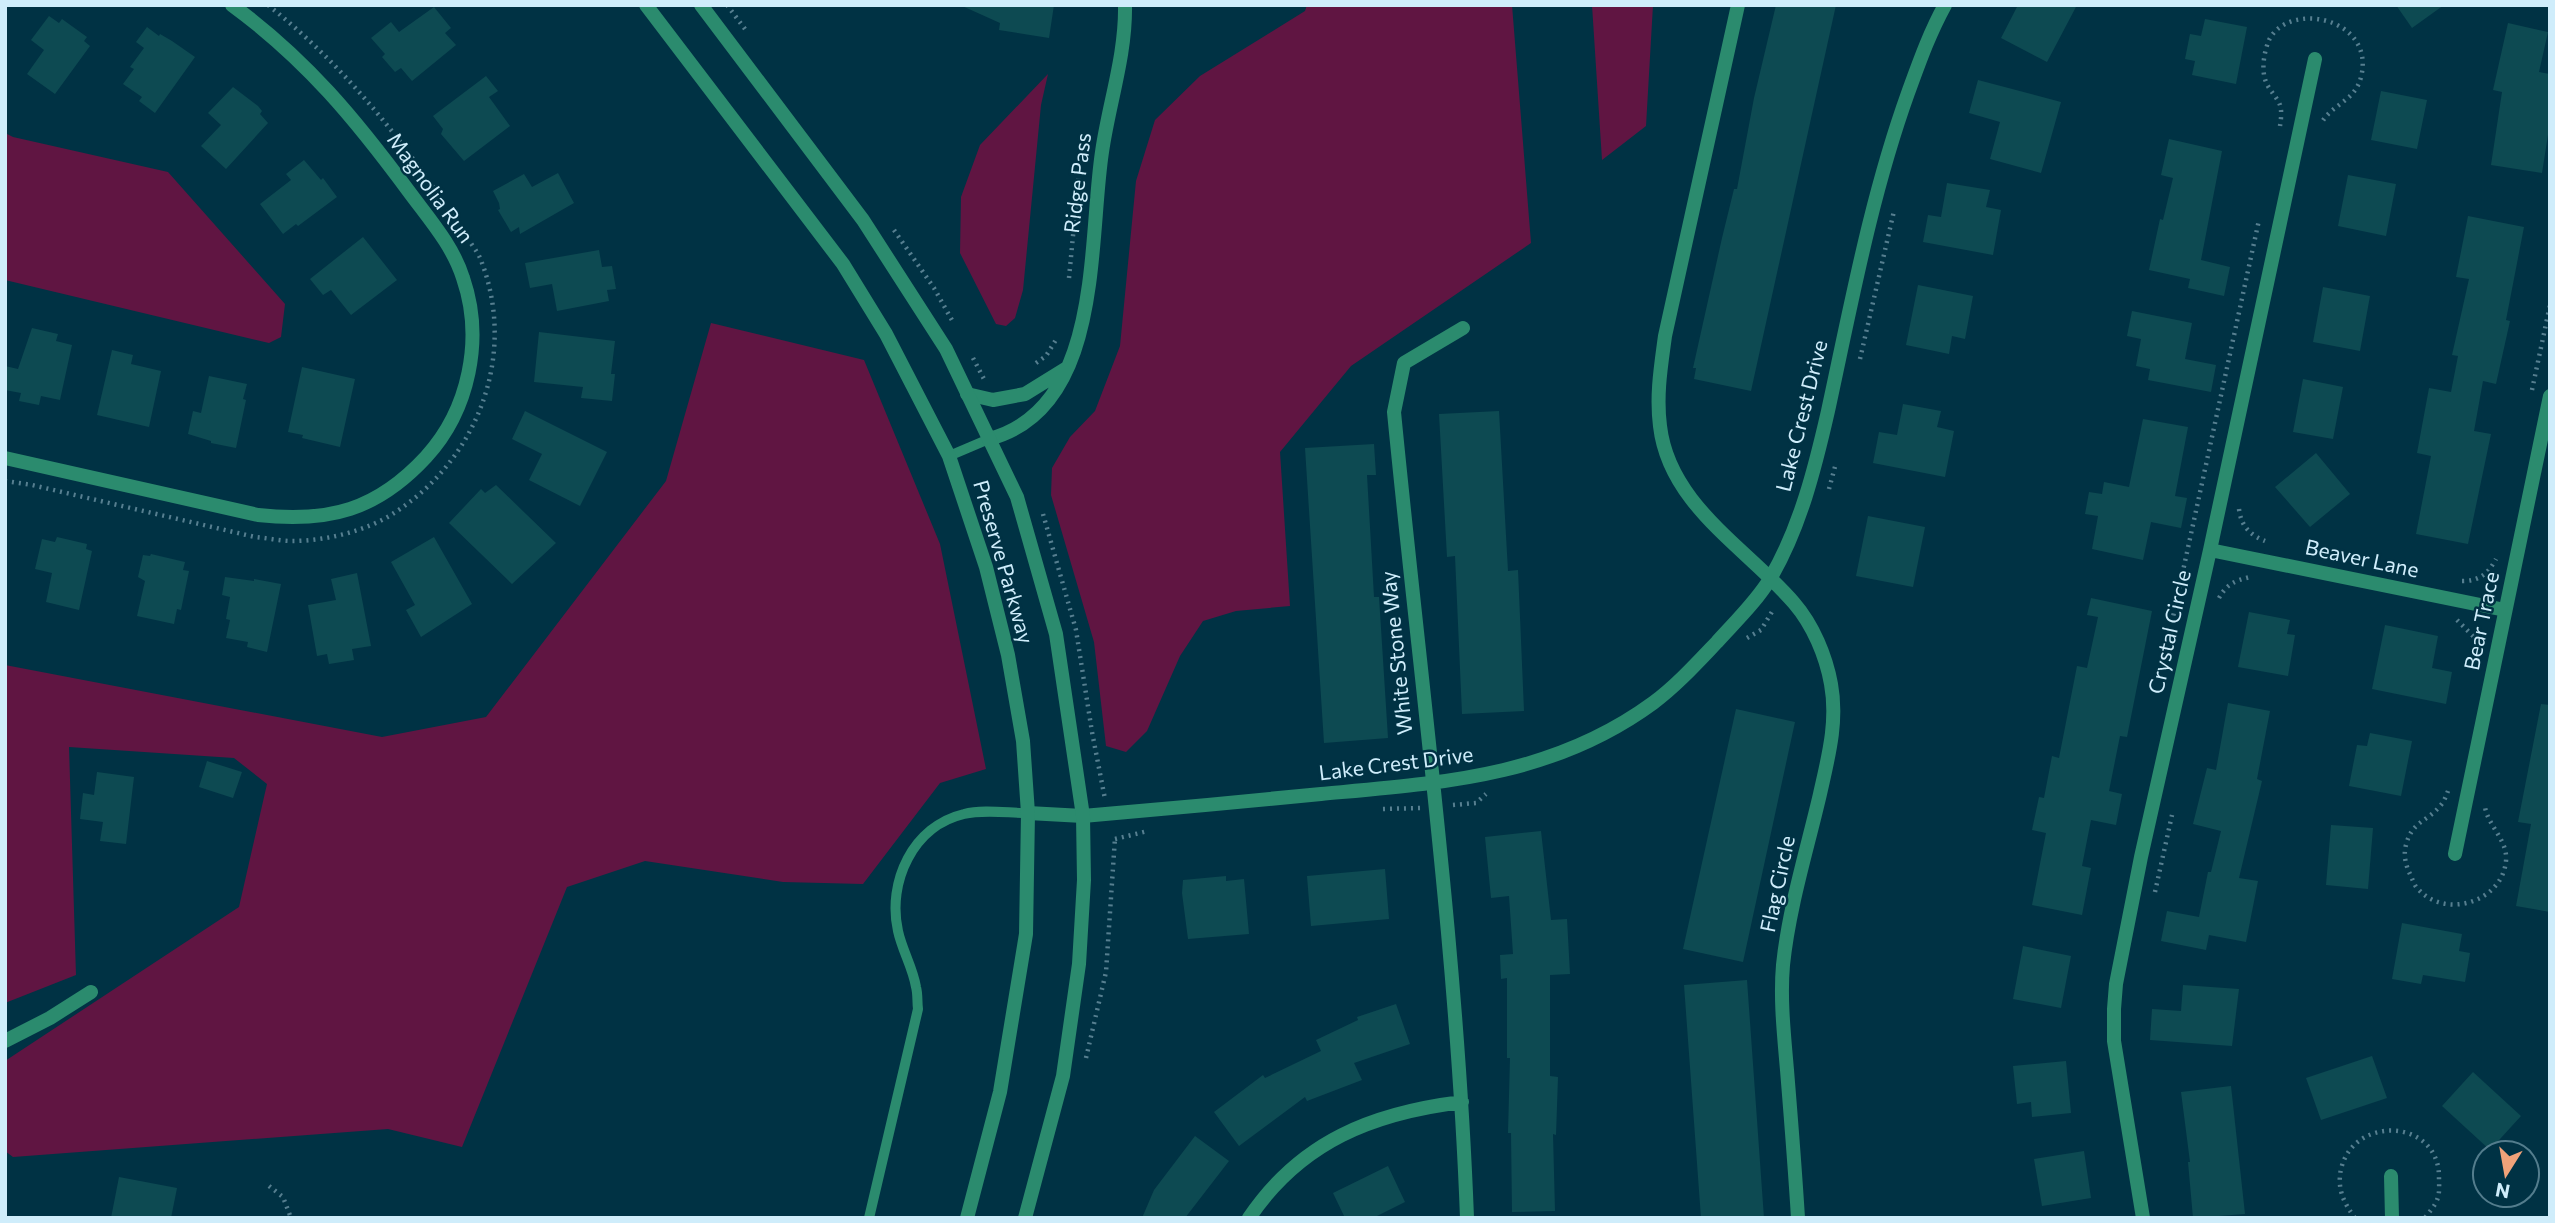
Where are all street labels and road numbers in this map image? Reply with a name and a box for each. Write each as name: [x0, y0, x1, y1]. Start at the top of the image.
street label: Magnolia Run: [383, 127, 480, 247]
street label: Ridge Pass: [1058, 131, 1095, 235]
street label: Lake Crest Drive: [1770, 337, 1831, 494]
street label: Preserve Parkway: [969, 477, 1040, 646]
street label: Beaver Lane: [2303, 533, 2421, 582]
street label: Crystal Circle: [2142, 567, 2195, 696]
street label: Bear Trace: [2458, 569, 2503, 672]
street label: White Stone Way: [1374, 570, 1417, 736]
street label: Lake Crest Drive: [1317, 741, 1474, 784]
street label: Flag Circle: [1754, 833, 1799, 934]

